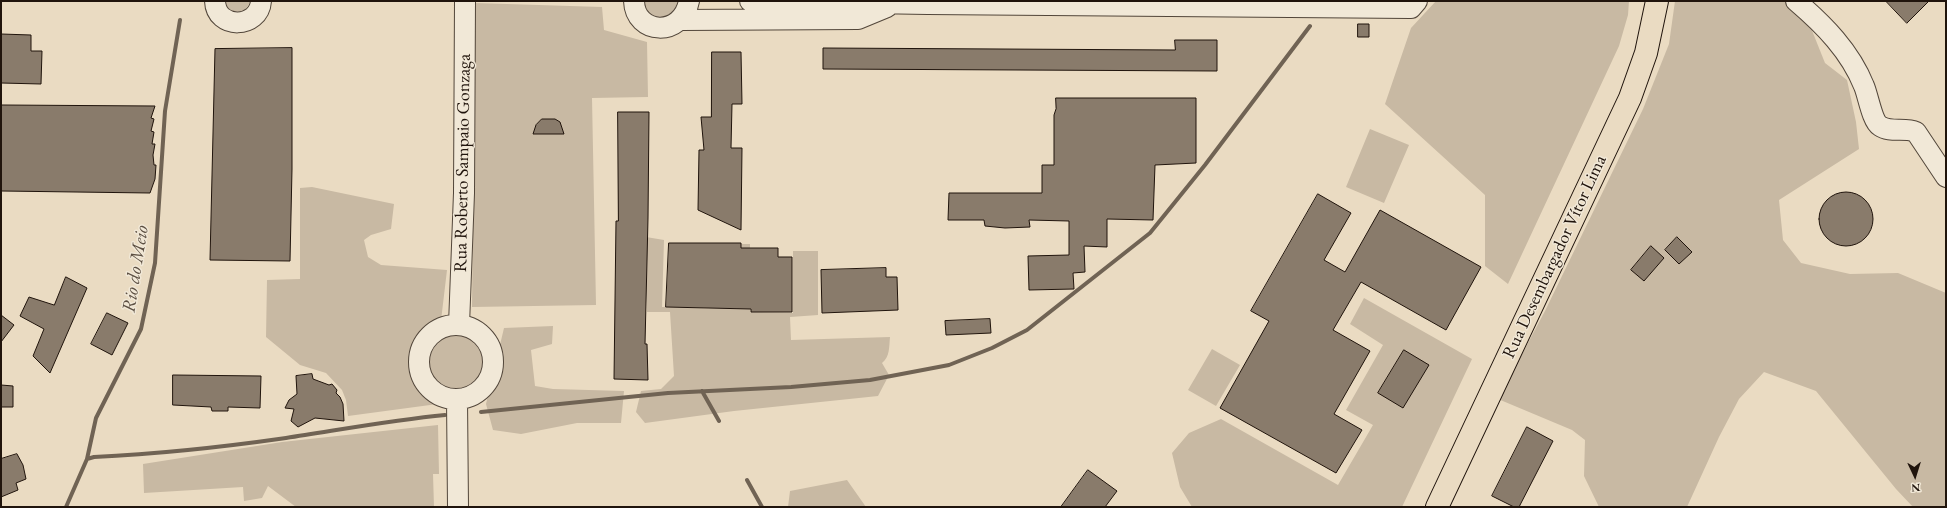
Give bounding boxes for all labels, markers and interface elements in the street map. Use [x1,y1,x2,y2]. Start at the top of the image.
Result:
street label: Rua Roberto Sampaio Gonzaga [450,54,476,272]
street label: Rua Desembargador Vítor Lima [1498,152,1612,362]
water label: Rio do Meio [118,224,154,314]
north arrow [1895,456,1935,496]
text: N [1911,481,1921,495]

